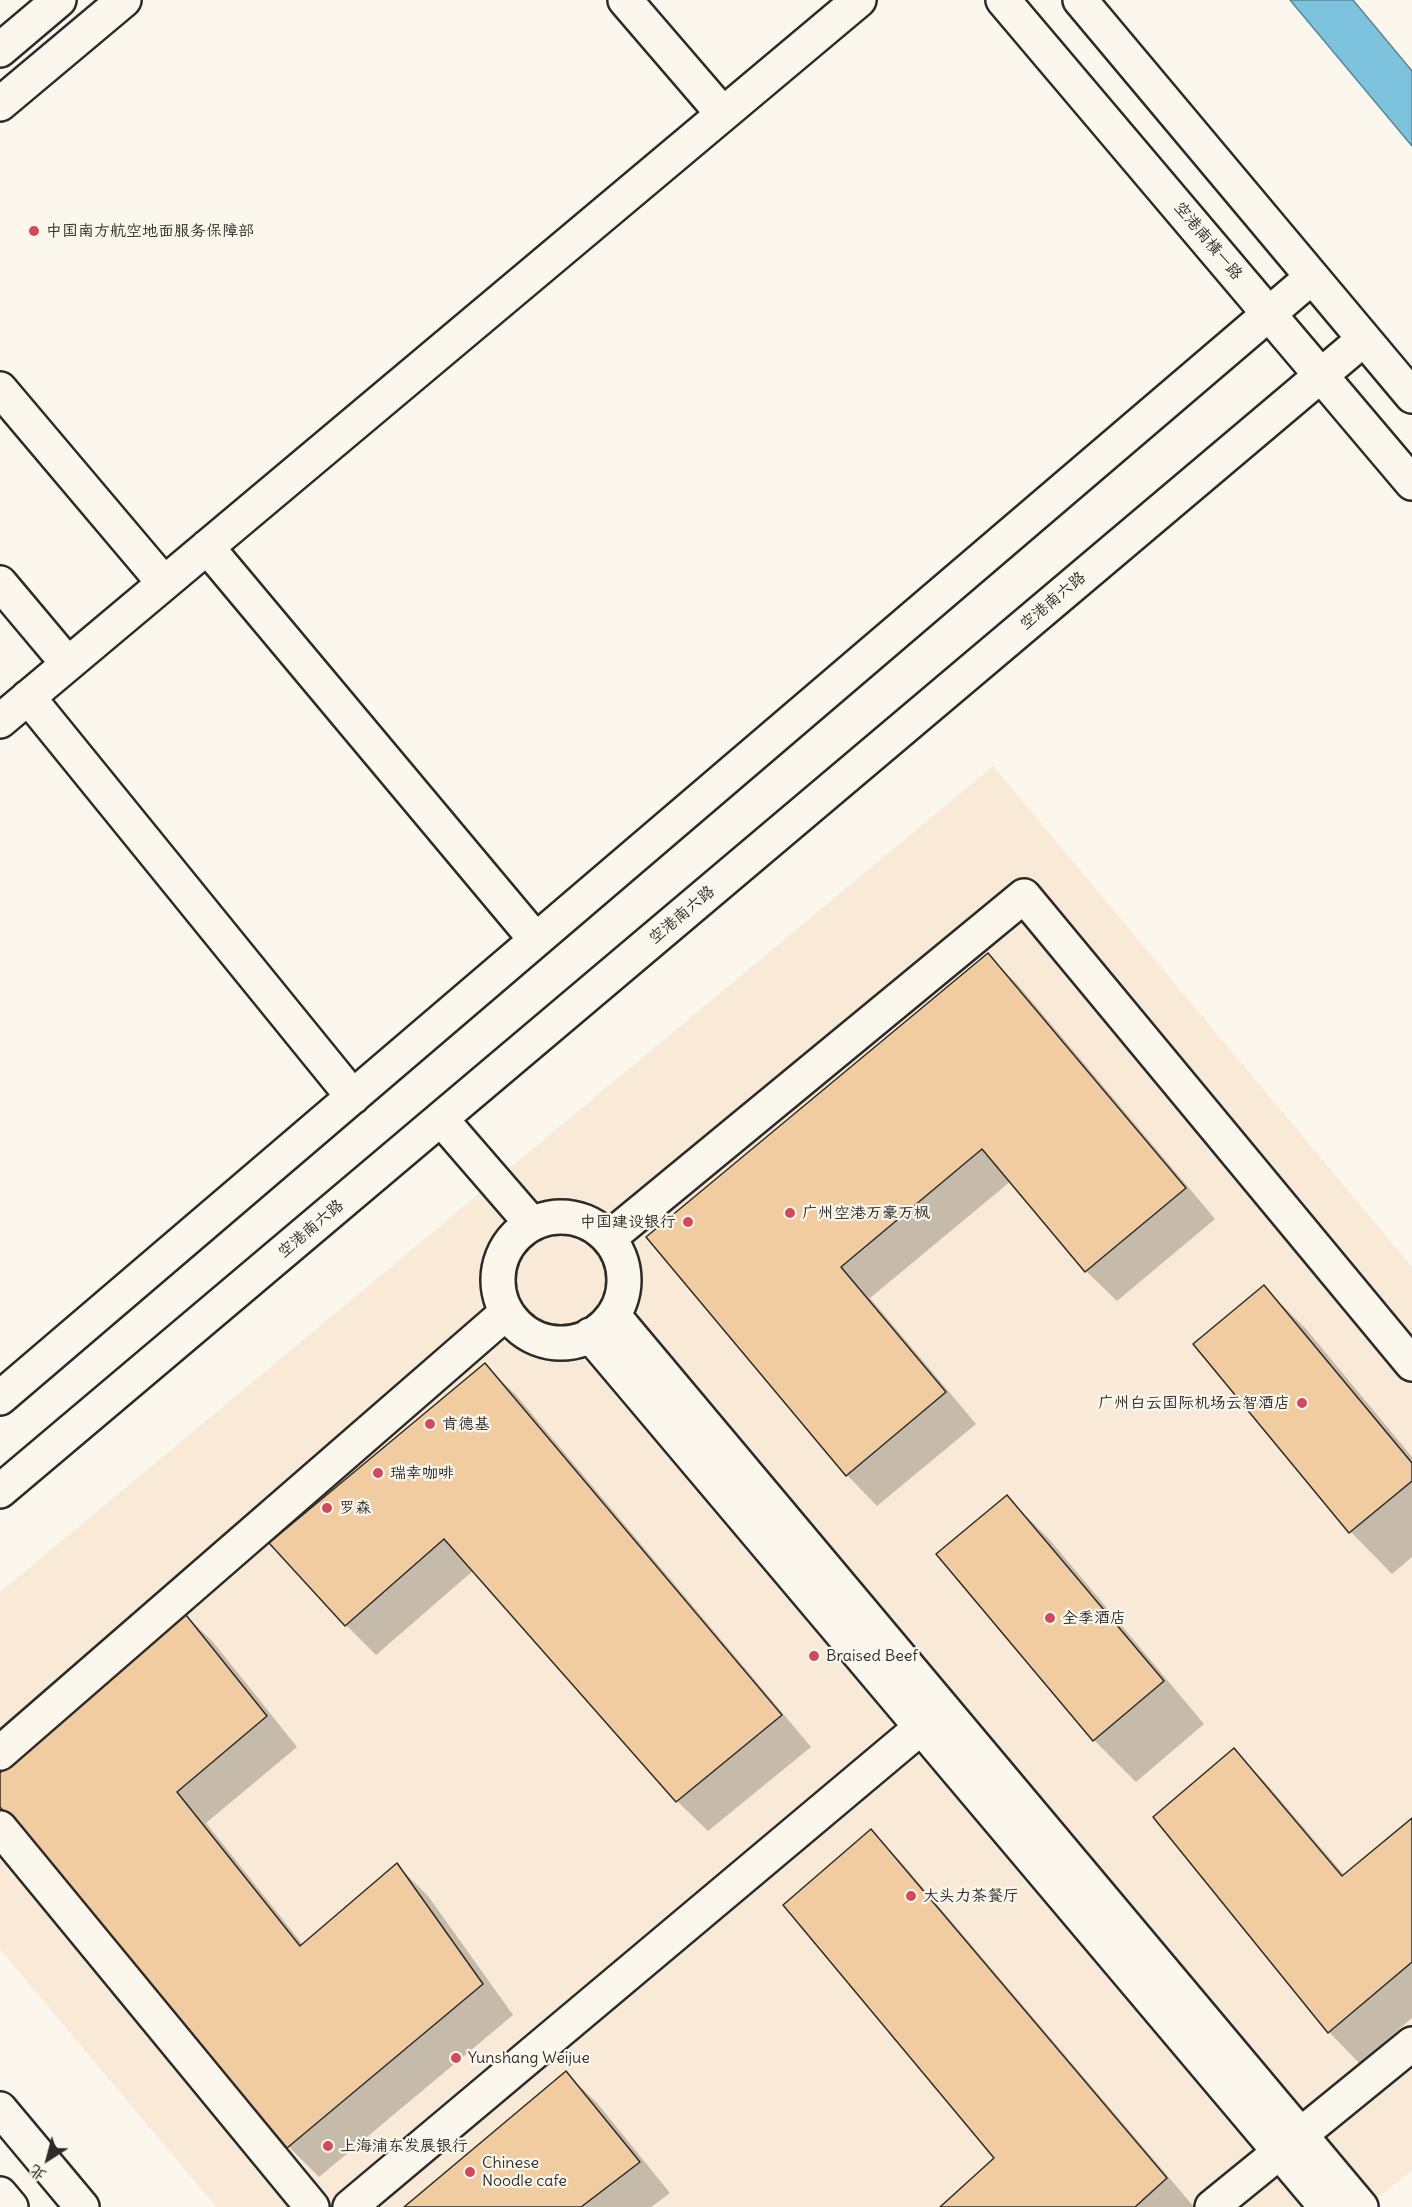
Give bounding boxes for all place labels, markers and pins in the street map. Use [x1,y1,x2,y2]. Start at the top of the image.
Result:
place label: 中国南方航空地面服务保障部 [46,221,254,241]
marker: 中国南方航空地面服务保障部 [27,224,41,238]
place label: 广州空港万豪万枫 [802,1203,930,1223]
marker: 广州空港万豪万枫 [783,1206,797,1220]
place label: 中国建设银行 [580,1212,676,1232]
marker: 中国建设银行 [681,1215,695,1229]
place label: 广州白云国际机场云智酒店 [1098,1393,1290,1413]
marker: 广州白云国际机场云智酒店 [1295,1396,1309,1410]
place label: 肯德基 [442,1414,490,1434]
marker: 肯德基 [423,1417,437,1431]
place label: 瑞幸咖啡 [390,1463,454,1483]
marker: 瑞幸咖啡 [371,1466,385,1480]
place label: 罗森 [339,1498,371,1518]
marker: 罗森 [320,1501,334,1515]
place label: 全季酒店 [1062,1608,1126,1628]
marker: 全季酒店 [1043,1611,1057,1625]
place label: Braised Beef [826,1646,918,1666]
marker: Braised Beef [807,1649,821,1663]
place label: 大头力茶餐厅 [923,1886,1019,1906]
marker: 大头力茶餐厅 [904,1889,918,1903]
place label: Yunshang Weijue [468,2048,590,2068]
marker: Yunshang Weijue [449,2051,463,2065]
place label: 上海浦东发展银行 [340,2136,468,2156]
marker: 上海浦东发展银行 [321,2139,335,2153]
place label: Chinese Noodle cafe [482,2153,567,2191]
marker: Chinese Noodle cafe [463,2165,477,2179]

